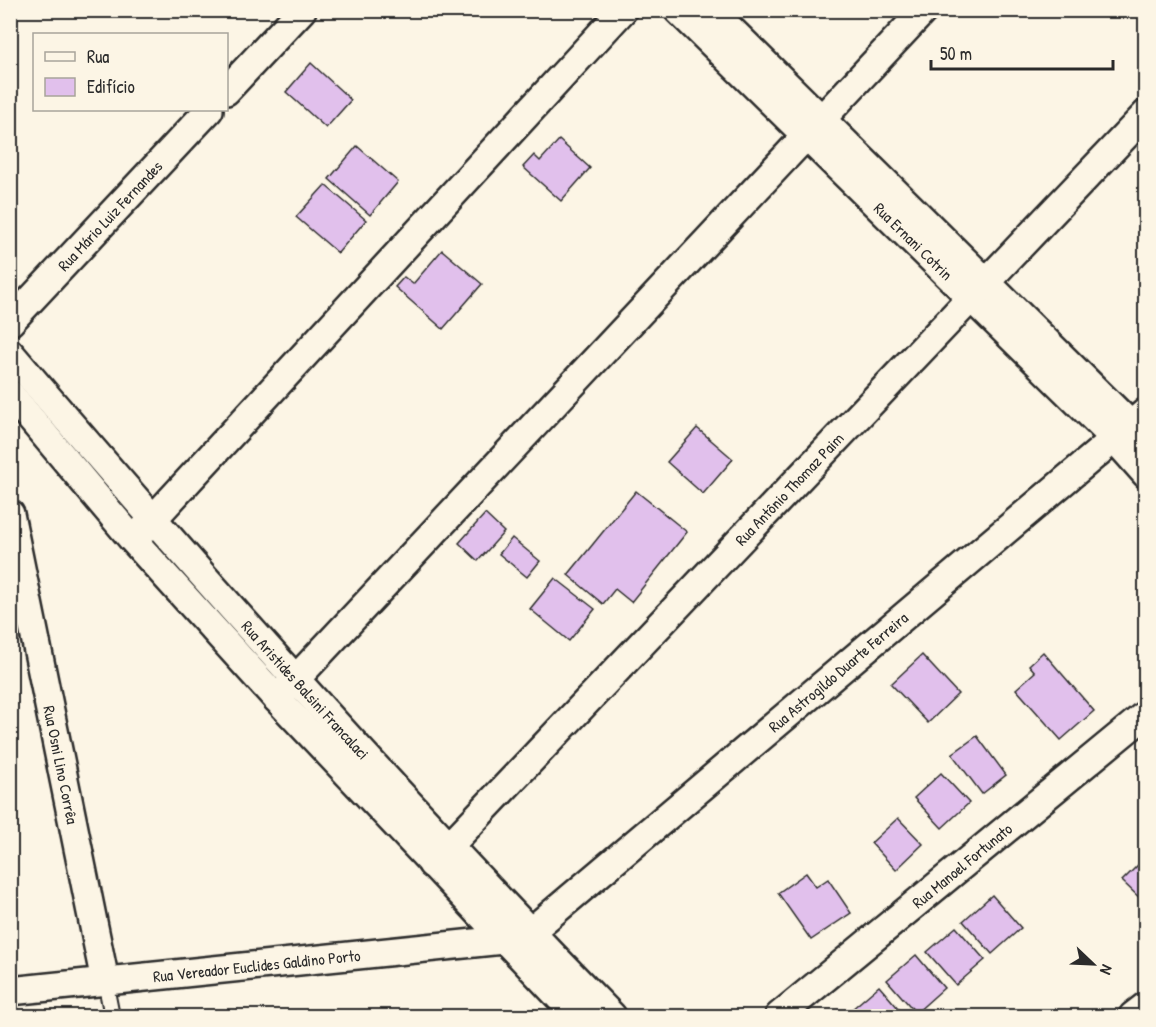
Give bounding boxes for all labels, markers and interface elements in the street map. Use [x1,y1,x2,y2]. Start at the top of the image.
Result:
legend [33,33,228,111]
scale bar [931,33,1112,71]
text: 50 m [940,41,972,66]
text: Rua [87,44,109,69]
text: Edifício [87,74,135,99]
street label: Rua Mário Luiz Fernandes [53,156,167,276]
street label: Rua Ernani Cotrin [869,197,958,285]
street label: Rua Antônio Thomaz Paim [730,427,848,550]
street label: Rua Astrogildo Duarte Ferreira [764,607,913,737]
street label: Rua Aristides Balsini Francalaci [237,616,374,764]
street label: Rua Osni Lino Corrêa [38,704,84,826]
street label: Rua Manoel Fortunato [907,817,1017,913]
north arrow [1063,934,1123,994]
street label: Rua Vereador Euclides Galdino Porto [152,944,362,987]
text: N [1095,962,1119,979]

